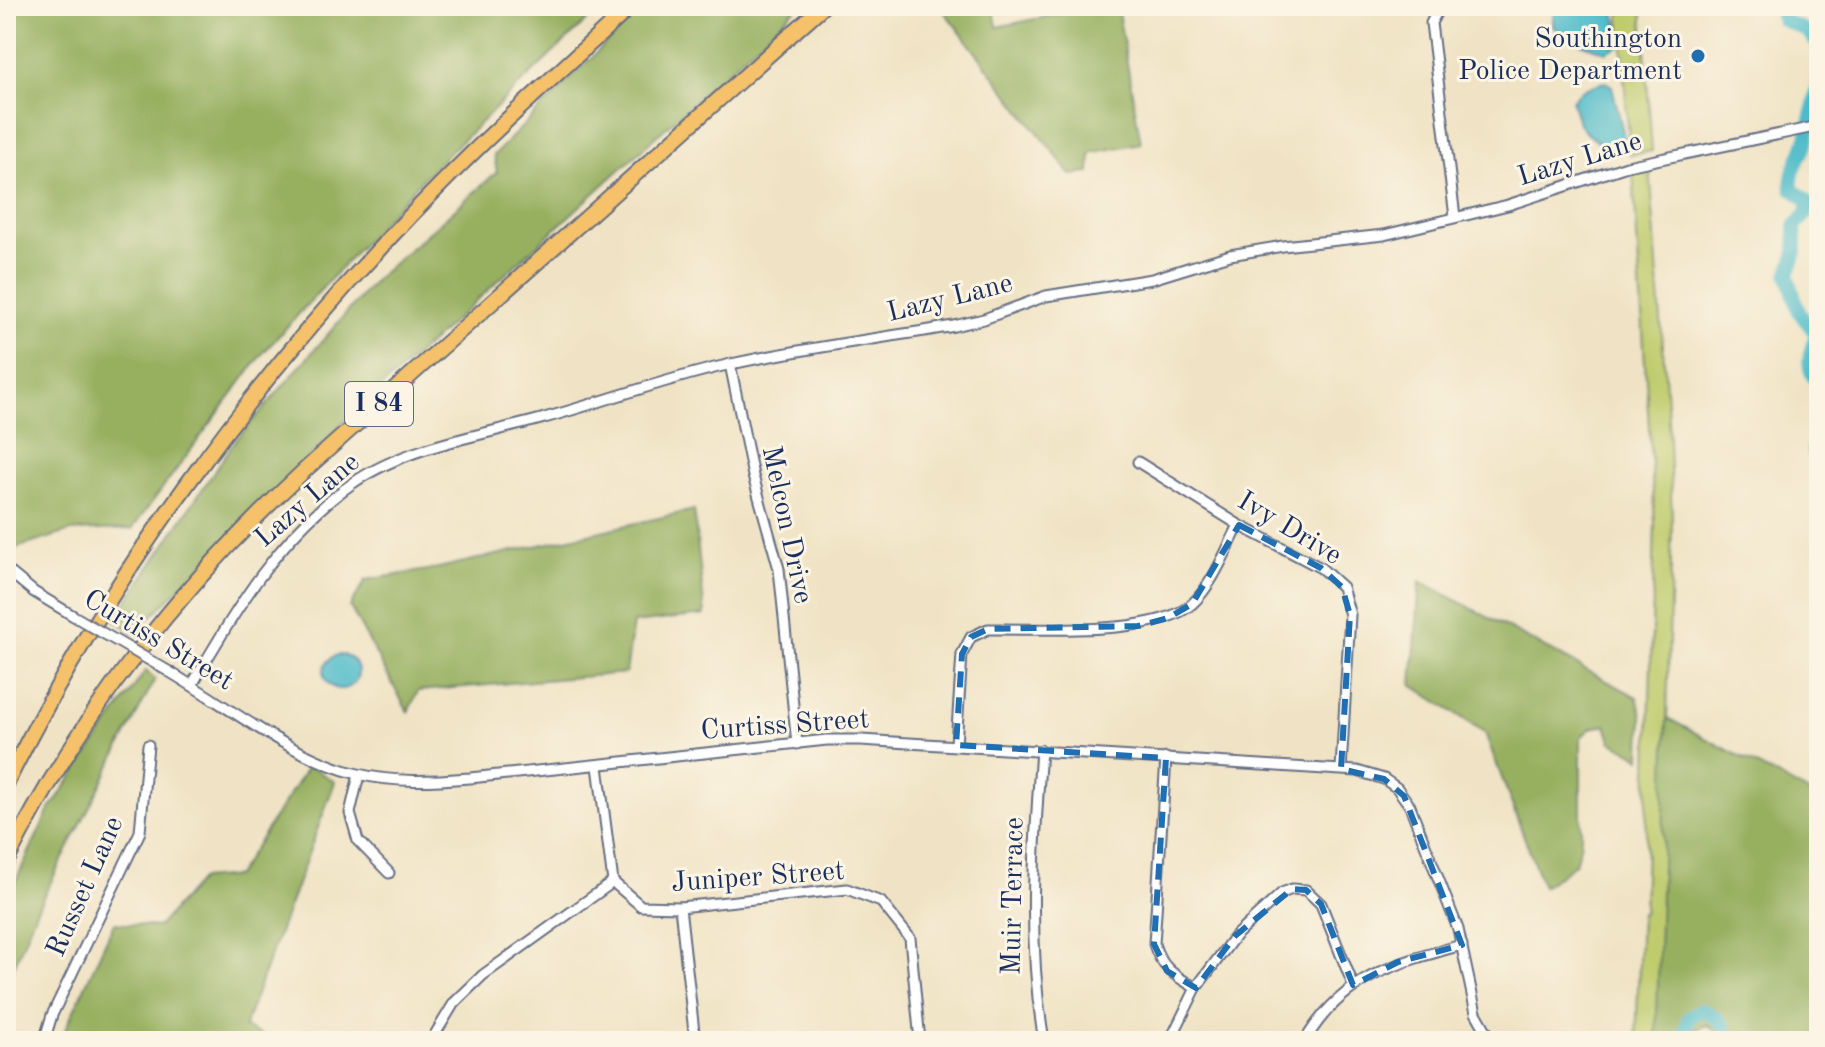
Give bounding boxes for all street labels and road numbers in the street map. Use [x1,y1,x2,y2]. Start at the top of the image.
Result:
street label: Lazy Lane [1515,128,1645,192]
street label: Lazy Lane [884,270,1016,328]
road number: I 84 [345,382,413,426]
street label: Melcon Drive [756,444,816,606]
street label: Lazy Lane [250,448,366,554]
street label: Ivy Drive [1232,487,1346,571]
street label: Curtiss Street [78,586,238,696]
street label: Curtiss Street [700,706,870,746]
street label: Russet Lane [43,813,129,961]
street label: Muir Terrace [999,817,1029,975]
street label: Juniper Street [670,858,846,898]

